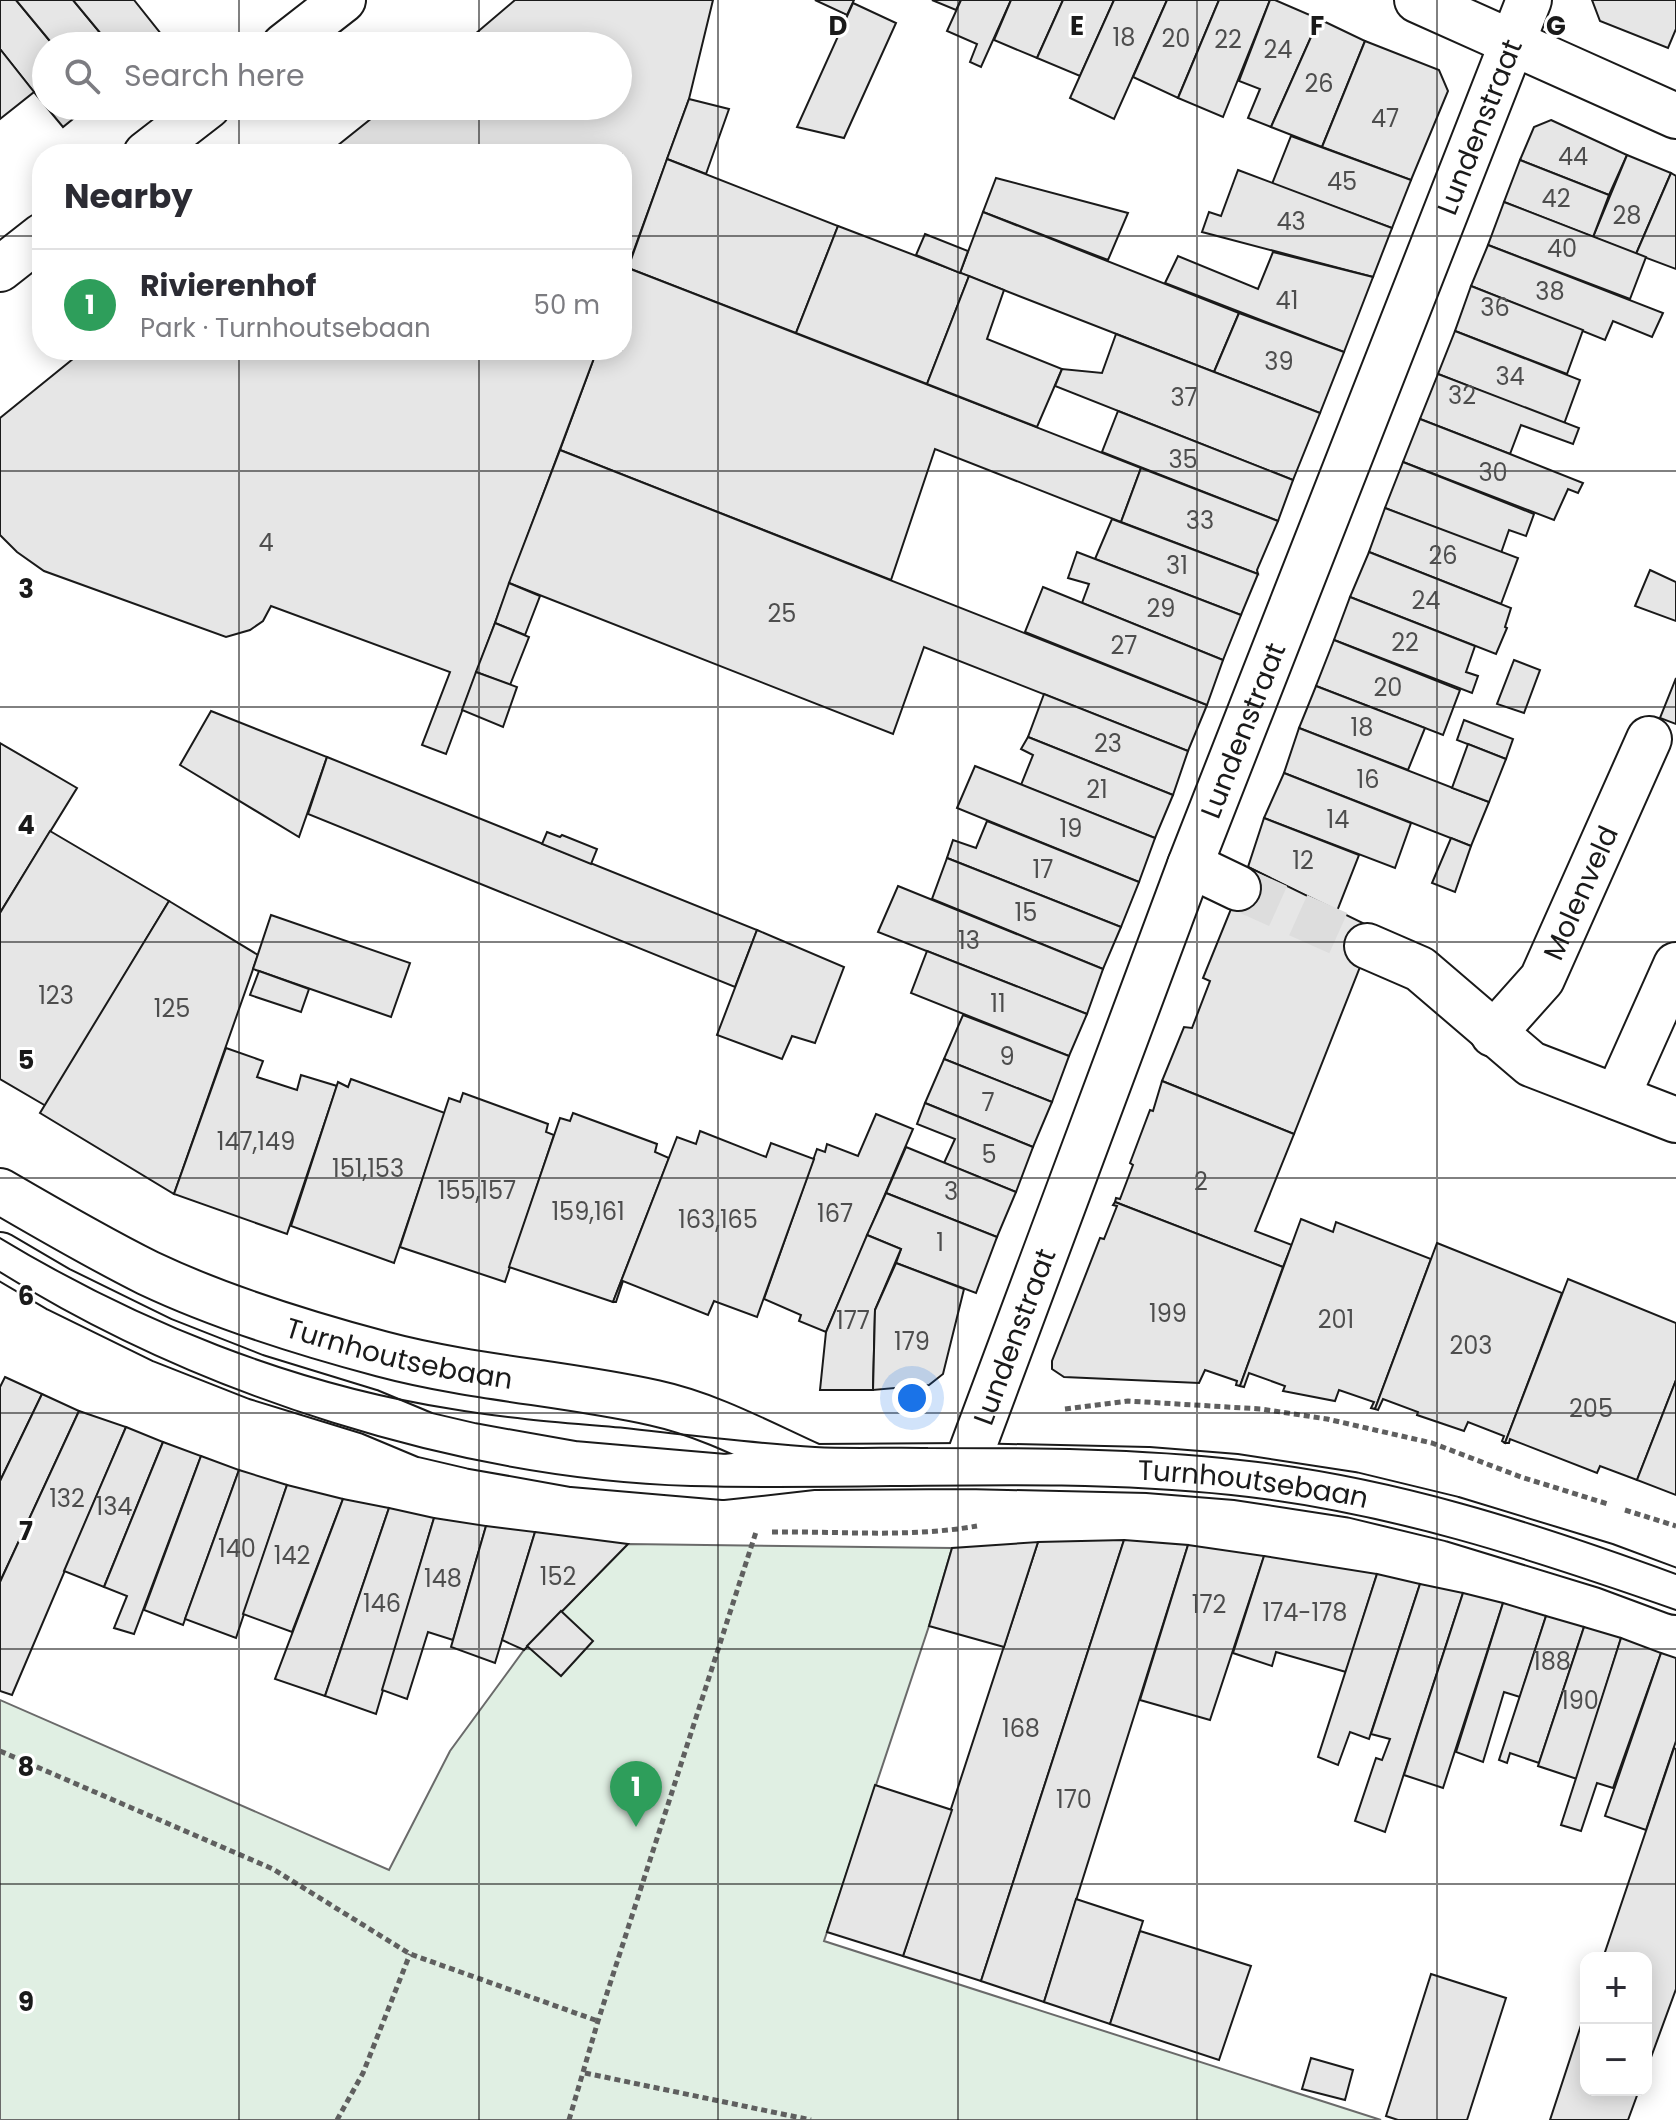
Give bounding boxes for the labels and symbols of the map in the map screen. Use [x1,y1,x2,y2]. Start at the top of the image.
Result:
text: D [829,8,848,44]
text: E [1070,8,1084,44]
text: F [1310,8,1324,44]
text: G [1546,8,1566,44]
house number: 18 [1113,21,1135,54]
house number: 20 [1162,22,1190,55]
house number: 22 [1214,23,1242,56]
house number: 24 [1264,33,1292,66]
street label: Lundenstraat [1428,34,1532,221]
house number: 26 [1304,67,1334,100]
house number: 47 [1371,102,1399,135]
house number: 44 [1558,140,1588,173]
house number: 45 [1327,165,1357,198]
house number: 42 [1542,182,1570,215]
house number: 28 [1613,199,1641,232]
house number: 43 [1276,205,1306,238]
house number: 40 [1547,232,1577,265]
house number: 38 [1535,275,1565,308]
house number: 41 [1276,284,1298,317]
house number: 36 [1480,291,1510,324]
house number: 39 [1264,345,1294,378]
house number: 34 [1495,360,1525,393]
house number: 32 [1448,379,1476,412]
house number: 37 [1170,381,1198,414]
house number: 35 [1168,443,1198,476]
house number: 30 [1478,456,1508,489]
house number: 33 [1186,504,1214,537]
house number: 4 [258,526,274,559]
house number: 26 [1428,539,1458,572]
house number: 31 [1166,549,1188,582]
text: 3 [18,571,34,607]
house number: 24 [1412,584,1440,617]
house number: 29 [1147,592,1175,625]
house number: 25 [768,597,796,630]
house number: 22 [1391,626,1419,659]
house number: 27 [1111,629,1137,662]
street label: Lundenstraat [1191,637,1295,824]
house number: 20 [1374,671,1402,704]
house number: 18 [1351,711,1373,744]
house number: 23 [1094,727,1122,760]
house number: 16 [1357,763,1379,796]
house number: 21 [1086,773,1108,806]
house number: 14 [1327,803,1349,836]
text: 4 [17,807,35,843]
house number: 19 [1060,812,1082,845]
street label: Molenveld [1534,820,1628,966]
house number: 12 [1292,844,1314,877]
house number: 17 [1033,853,1053,886]
house number: 15 [1015,896,1037,929]
house number: 13 [958,924,980,957]
house number: 123 [38,979,74,1012]
house number: 11 [990,987,1006,1020]
house number: 125 [154,992,190,1025]
house number: 9 [999,1040,1015,1073]
text: 5 [18,1042,34,1078]
house number: 7 [981,1086,995,1119]
house number: 147,149 [217,1125,295,1158]
house number: 5 [981,1138,997,1171]
house number: 151,153 [332,1152,404,1185]
house number: 2 [1194,1165,1208,1198]
house number: 155,157 [438,1174,516,1207]
house number: 3 [944,1175,958,1208]
house number: 159,161 [551,1195,625,1228]
house number: 167 [817,1197,853,1230]
house number: 163,165 [678,1203,758,1236]
house number: 1 [936,1226,944,1259]
street label: Lundenstraat [964,1243,1065,1431]
text: 6 [18,1278,34,1314]
house number: 199 [1149,1297,1187,1330]
house number: 201 [1318,1303,1354,1336]
house number: 177 [836,1304,870,1337]
street label: Turnhoutsebaan [281,1308,515,1399]
house number: 179 [894,1325,930,1358]
house number: 203 [1449,1329,1493,1362]
your location [892,1378,932,1418]
house number: 205 [1569,1392,1613,1425]
street label: Turnhoutsebaan [1138,1451,1372,1518]
house number: 132 [49,1482,85,1515]
house number: 134 [96,1490,132,1523]
text: 7 [19,1513,33,1549]
house number: 140 [218,1532,256,1565]
house number: 142 [274,1539,310,1572]
house number: 152 [540,1560,576,1593]
house number: 148 [424,1562,462,1595]
house number: 146 [363,1587,401,1620]
house number: 172 [1192,1588,1226,1621]
house number: 174-178 [1262,1596,1348,1629]
house number: 188 [1533,1645,1571,1678]
house number: 190 [1561,1684,1599,1717]
house number: 168 [1002,1712,1040,1745]
text: 8 [18,1749,34,1785]
pin: 1 [610,1761,662,1827]
house number: 170 [1056,1783,1092,1816]
text: 9 [18,1984,34,2020]

